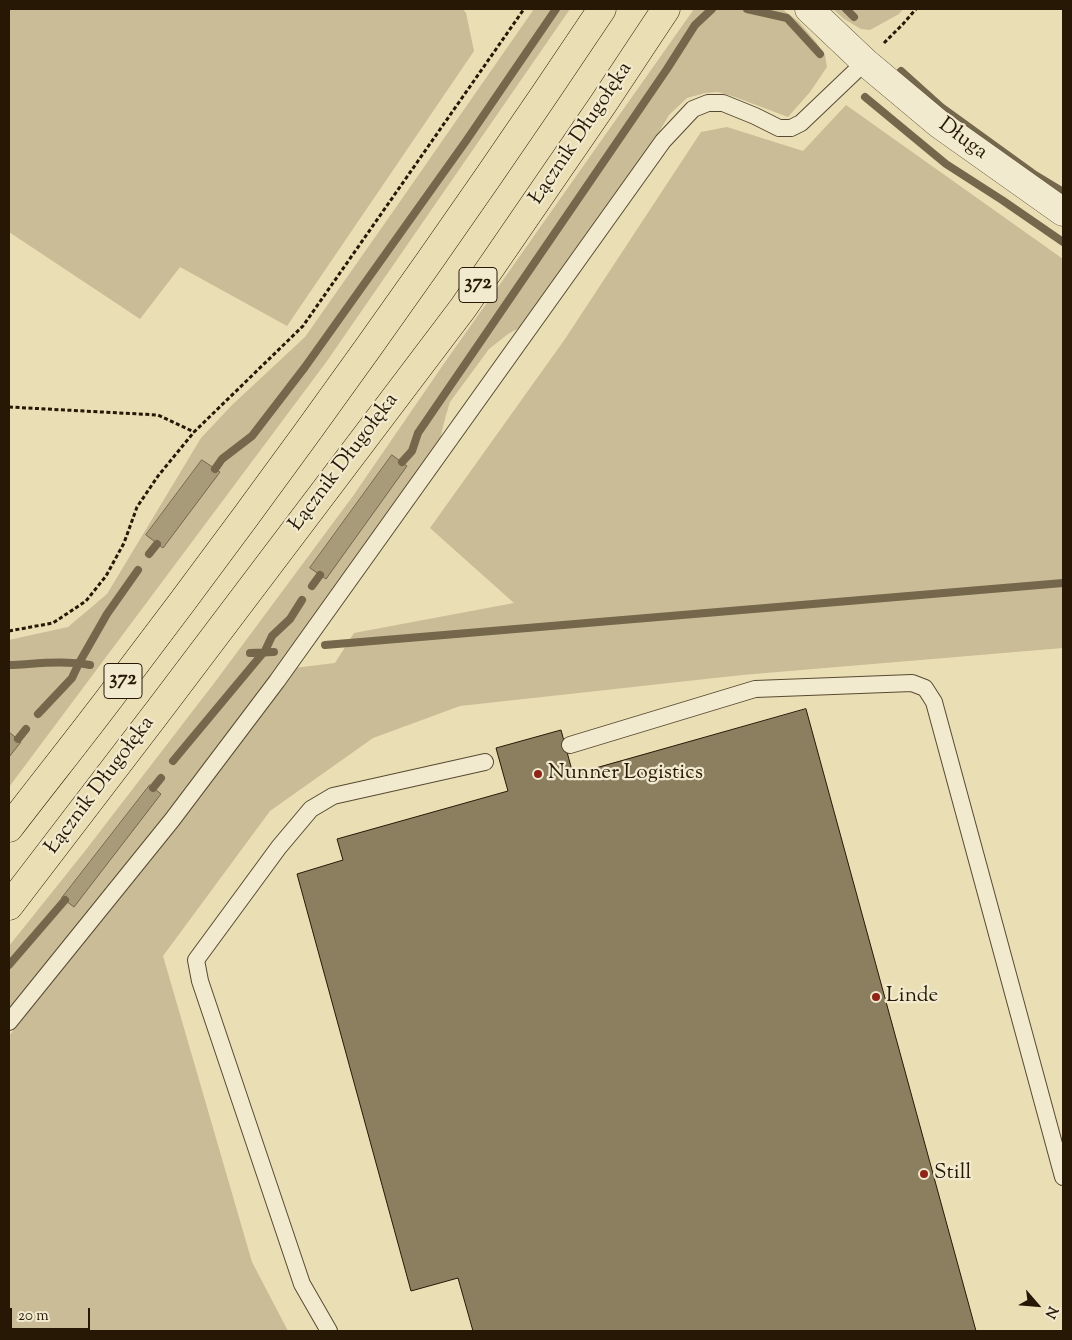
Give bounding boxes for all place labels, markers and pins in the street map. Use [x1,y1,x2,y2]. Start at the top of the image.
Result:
place label: Nunner Logistics [548,761,703,787]
marker: Nunner Logistics [532,768,544,780]
place label: Linde [886,984,938,1010]
marker: Linde [870,991,882,1003]
place label: Still [934,1161,971,1187]
marker: Still [918,1168,930,1180]

